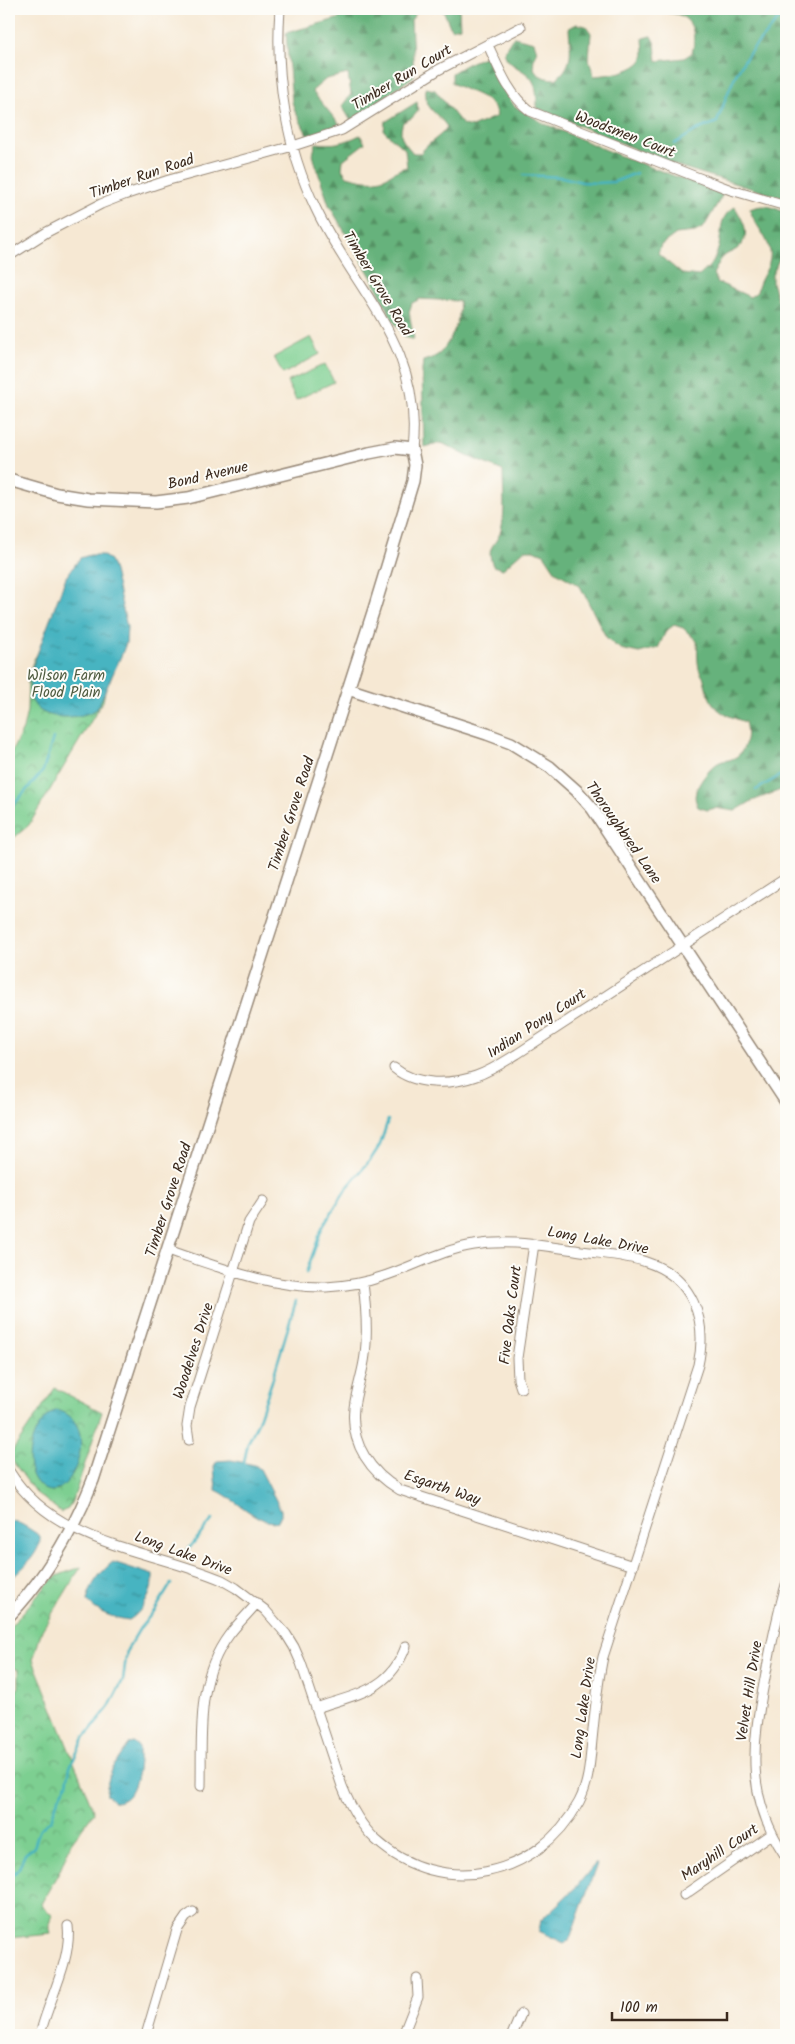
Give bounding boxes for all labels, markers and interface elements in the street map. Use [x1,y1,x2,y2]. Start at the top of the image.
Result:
street label: Timber Run Court [347,39,457,117]
street label: Woodsmen Court [571,105,679,165]
street label: Timber Run Road [86,148,198,206]
street label: Timber Grove Road [336,227,418,342]
street label: Bond Avenue [165,455,251,497]
park label: Wilson Farm Flood Plain [27,664,105,705]
street label: Timber Grove Road [262,753,322,874]
street label: Thoroughbred Lane [579,777,667,889]
street label: Indian Pony Court [482,983,592,1065]
street label: Timber Grove Road [139,1139,199,1260]
street label: Long Lake Drive [545,1220,651,1262]
street label: Five Oaks Court [493,1264,529,1366]
street label: Woodelves Drive [167,1300,221,1402]
street label: Esgarth Way [400,1464,485,1513]
street label: Long Lake Drive [131,1525,235,1583]
street label: Velvet Hill Drive [730,1639,770,1743]
street label: Long Lake Drive [565,1655,603,1760]
street label: Maryhill Court [676,1818,764,1888]
scale bar [612,1989,728,2021]
text: 100 m [620,1996,658,2020]

